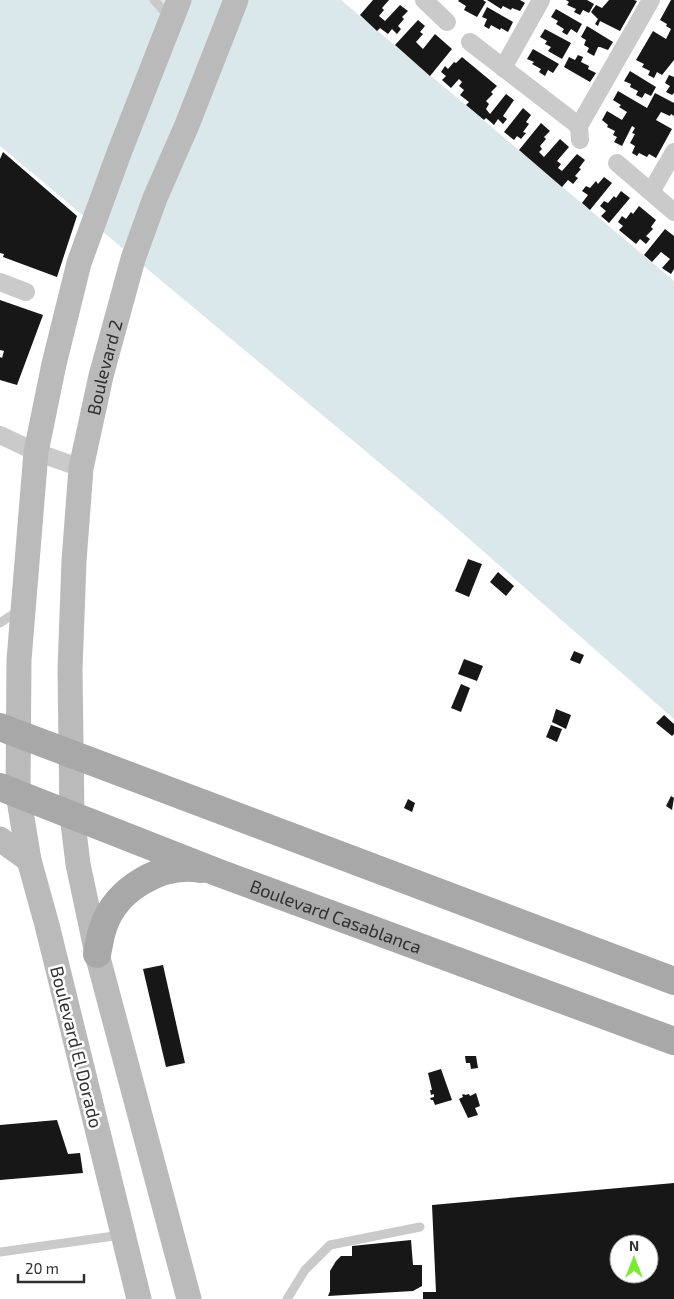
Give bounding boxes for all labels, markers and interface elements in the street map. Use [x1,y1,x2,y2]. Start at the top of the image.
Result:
street label: Boulevard 2 [82,317,127,417]
street label: Boulevard Casablanca [247,874,425,958]
street label: Boulevard El Dorado [46,964,108,1130]
north arrow [609,1234,659,1284]
text: N [629,1237,639,1254]
scale bar [18,1252,84,1284]
text: 20 m [25,1259,59,1277]

